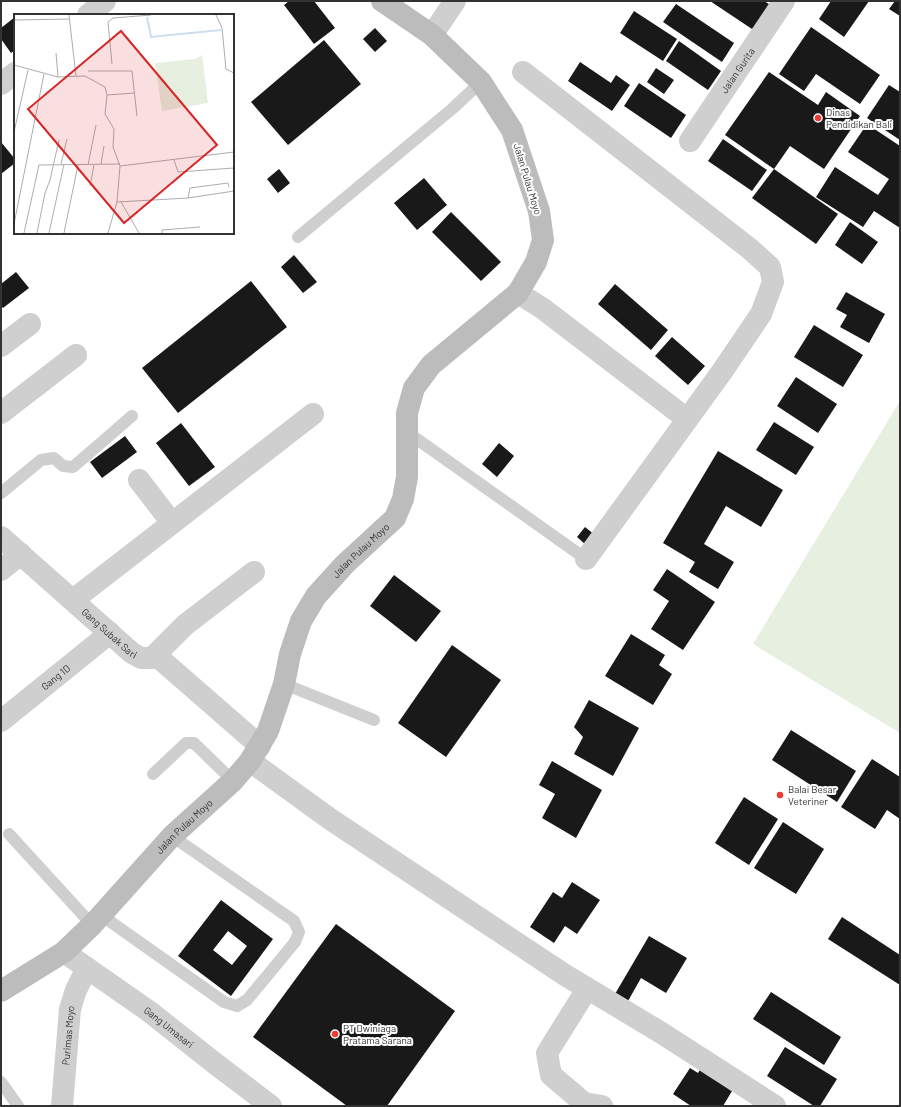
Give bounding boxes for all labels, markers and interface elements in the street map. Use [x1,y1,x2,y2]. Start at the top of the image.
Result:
inset map [14,14,234,234]
street label: Jalan Gurita [718,45,757,95]
place label: Dinas Pendidikan Bali [826,106,892,130]
marker: Dinas Pendidikan Bali [813,113,823,123]
street label: Jalan Pulau Moyo [511,142,545,216]
street label: Jalan Pulau Moyo [329,521,392,580]
street label: Gang Subak Sari [79,605,139,661]
street label: Gang 1D [39,662,72,692]
place label: Balai Besar Veteriner [788,783,837,807]
marker: Balai Besar Veteriner [775,790,785,800]
street label: Jalan Pulau Moyo [153,796,215,856]
street label: Purimas Moyo [59,1004,77,1066]
street label: Gang Umasari [142,1004,196,1050]
place label: PT Dwiniaga Pratama Sarana [343,1022,412,1046]
marker: PT Dwiniaga Pratama Sarana [330,1029,340,1039]

